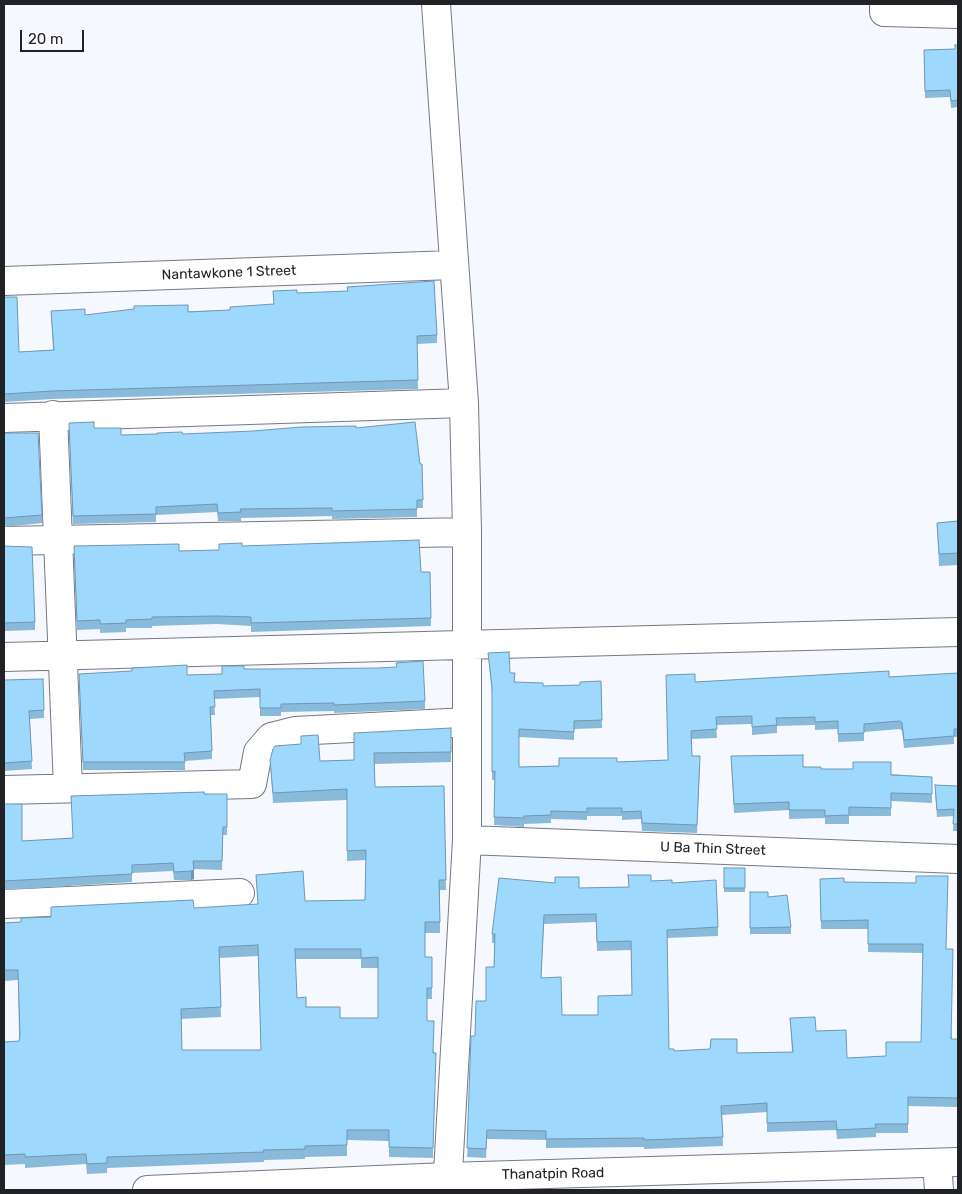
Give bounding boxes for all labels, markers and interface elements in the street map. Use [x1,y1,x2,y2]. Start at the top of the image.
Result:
scale bar [22,20,86,52]
text: 20 m [28,30,63,48]
street label: Nantawkone 1 Street [161,262,297,284]
street label: U Ba Thin Street [660,839,766,859]
street label: Thanatpin Road [502,1165,604,1183]

